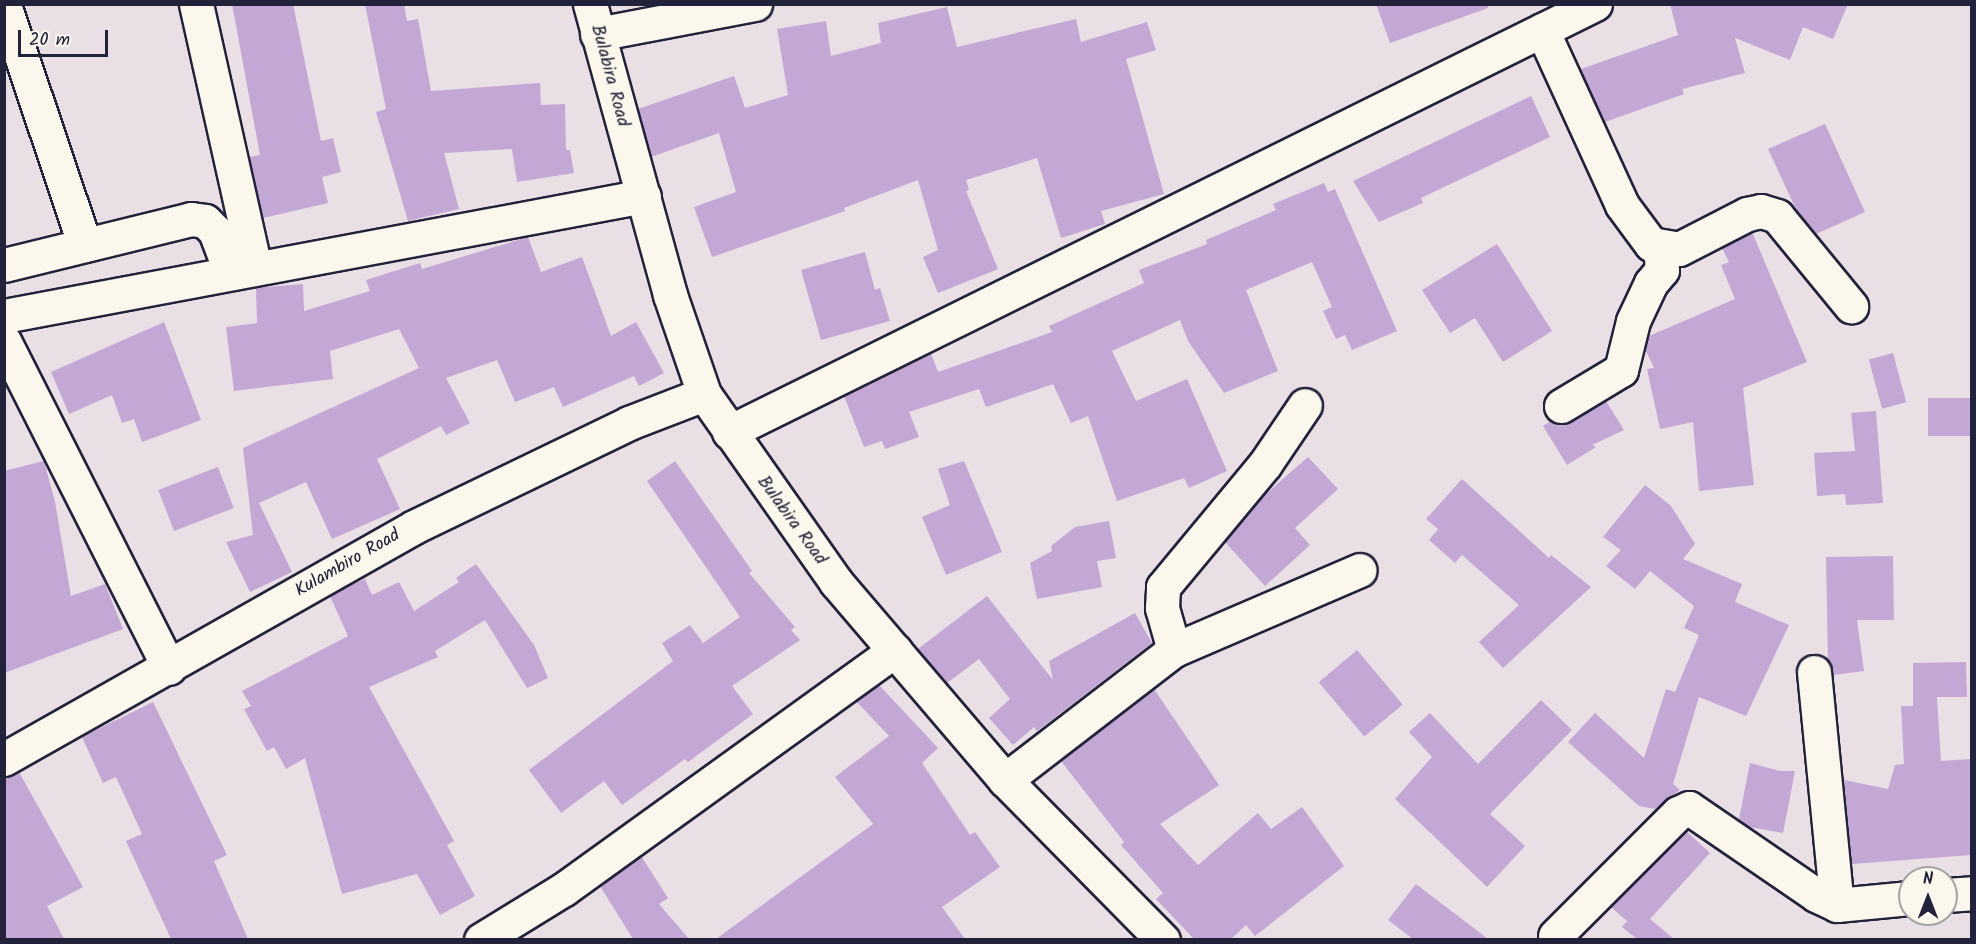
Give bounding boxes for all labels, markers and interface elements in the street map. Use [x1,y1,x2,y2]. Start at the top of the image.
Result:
scale bar [21,18,111,56]
street label: Bulabira Road [585,23,633,129]
text: 20 m [29,26,70,55]
street label: Bulabira Road [752,472,830,570]
street label: Kulambiro Road [292,525,404,603]
north arrow [1898,866,1958,926]
text: N [1923,867,1933,892]

